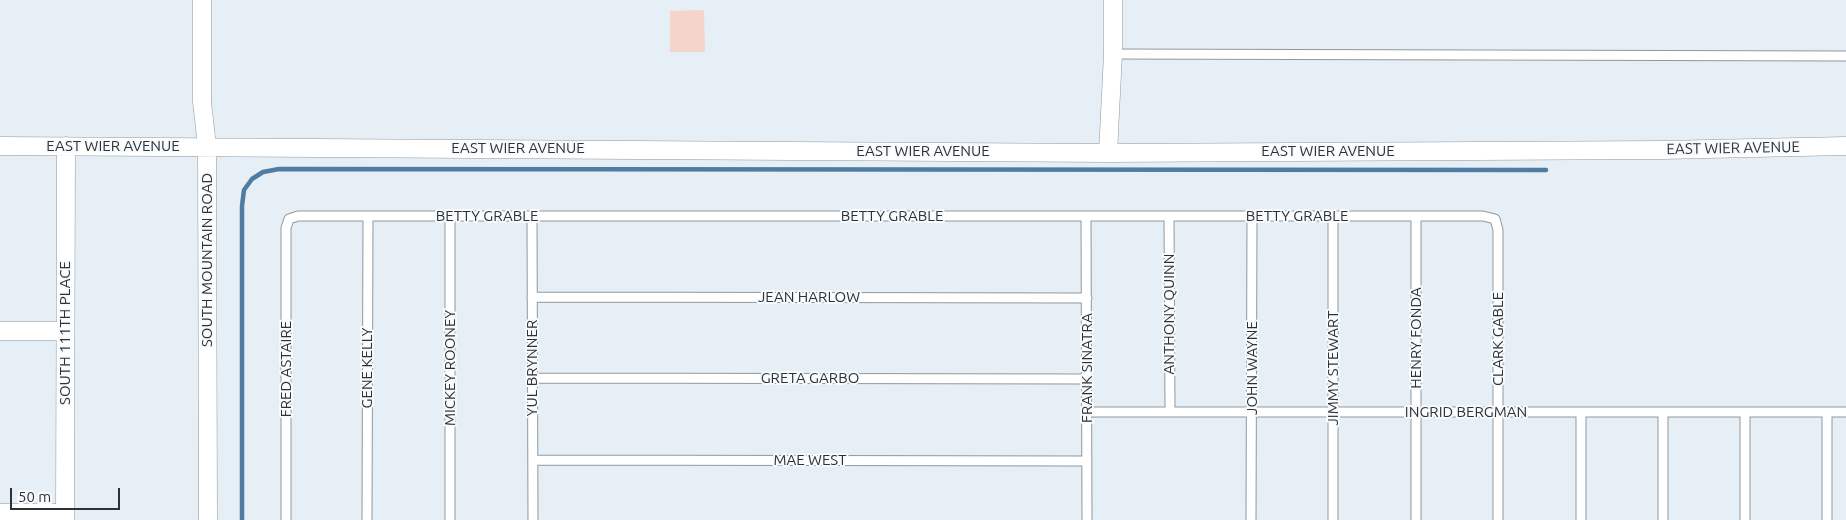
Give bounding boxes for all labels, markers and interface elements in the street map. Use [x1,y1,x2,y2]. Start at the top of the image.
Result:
street label: EAST WIER AVENUE [46,137,180,155]
street label: EAST WIER AVENUE [1666,138,1800,158]
street label: EAST WIER AVENUE [451,139,585,157]
street label: EAST WIER AVENUE [856,142,990,160]
street label: EAST WIER AVENUE [1261,142,1395,160]
street label: SOUTH MOUNTAIN ROAD [198,173,216,347]
street label: BETTY GRABLE [436,207,538,225]
street label: BETTY GRABLE [841,207,943,225]
street label: BETTY GRABLE [1246,207,1348,225]
street label: ANTHONY QUINN [1160,254,1178,374]
street label: SOUTH 111TH PLACE [56,261,74,405]
street label: HENRY FONDA [1407,287,1425,389]
street label: JEAN HARLOW [758,288,860,306]
street label: CLARK GABLE [1489,292,1507,386]
street label: MICKEY ROONEY [441,310,459,426]
street label: JIMMY STEWART [1324,310,1342,426]
street label: FRANK SINATRA [1078,313,1096,423]
street label: YUL BRYNNER [523,320,541,416]
street label: FRED ASTAIRE [277,321,295,417]
street label: JOHN WAYNE [1243,321,1261,415]
street label: GENE KELLY [358,328,376,408]
street label: GRETA GARBO [761,369,859,387]
street label: INGRID BERGMAN [1405,403,1527,421]
street label: MAE WEST [773,451,847,469]
scale bar [12,478,122,510]
text: 50 m [18,488,51,505]

